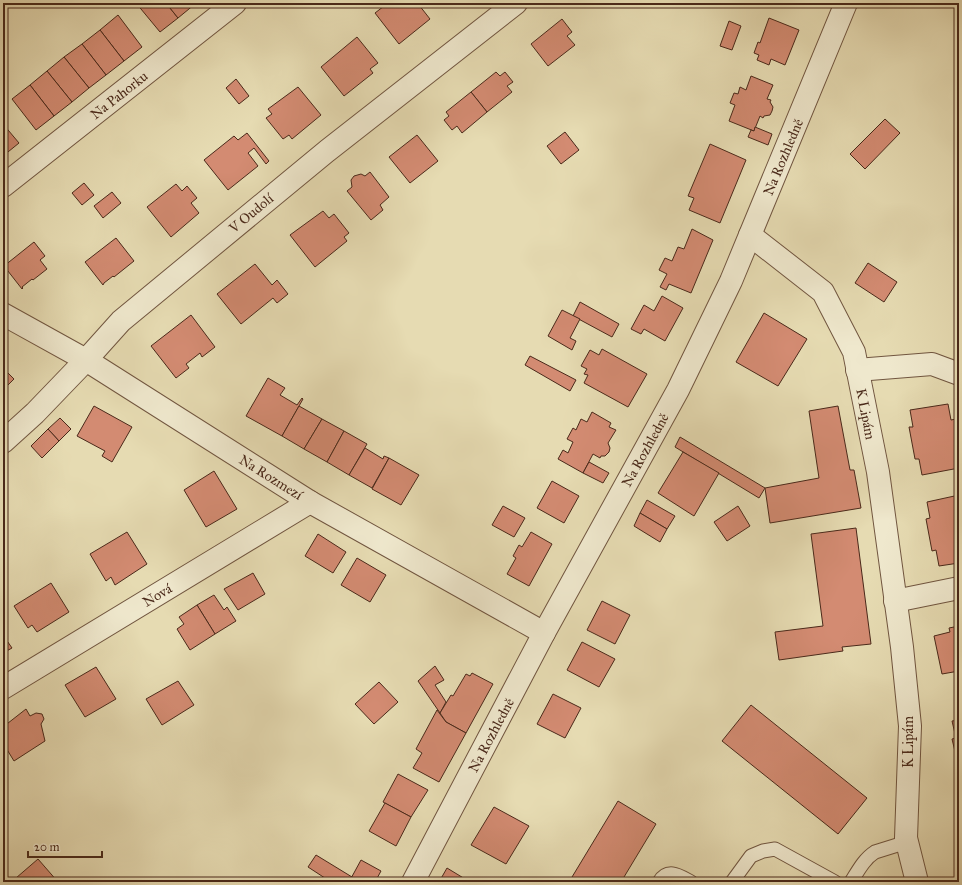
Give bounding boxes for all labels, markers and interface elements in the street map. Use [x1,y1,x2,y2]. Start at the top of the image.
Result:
street label: Na Pahorku [87,67,152,123]
street label: Na Rozhledně [760,116,807,198]
street label: V Oudolí [225,189,278,237]
street label: K Lipám [852,387,879,441]
street label: Na Rozhledně [618,410,673,490]
street label: Na Rozmezí [236,451,307,504]
street label: Nová [139,580,175,611]
street label: Na Rozhledně [465,695,518,775]
street label: K Lipám [900,716,917,768]
scale bar [28,833,102,859]
text: 20 m [34,840,60,854]

